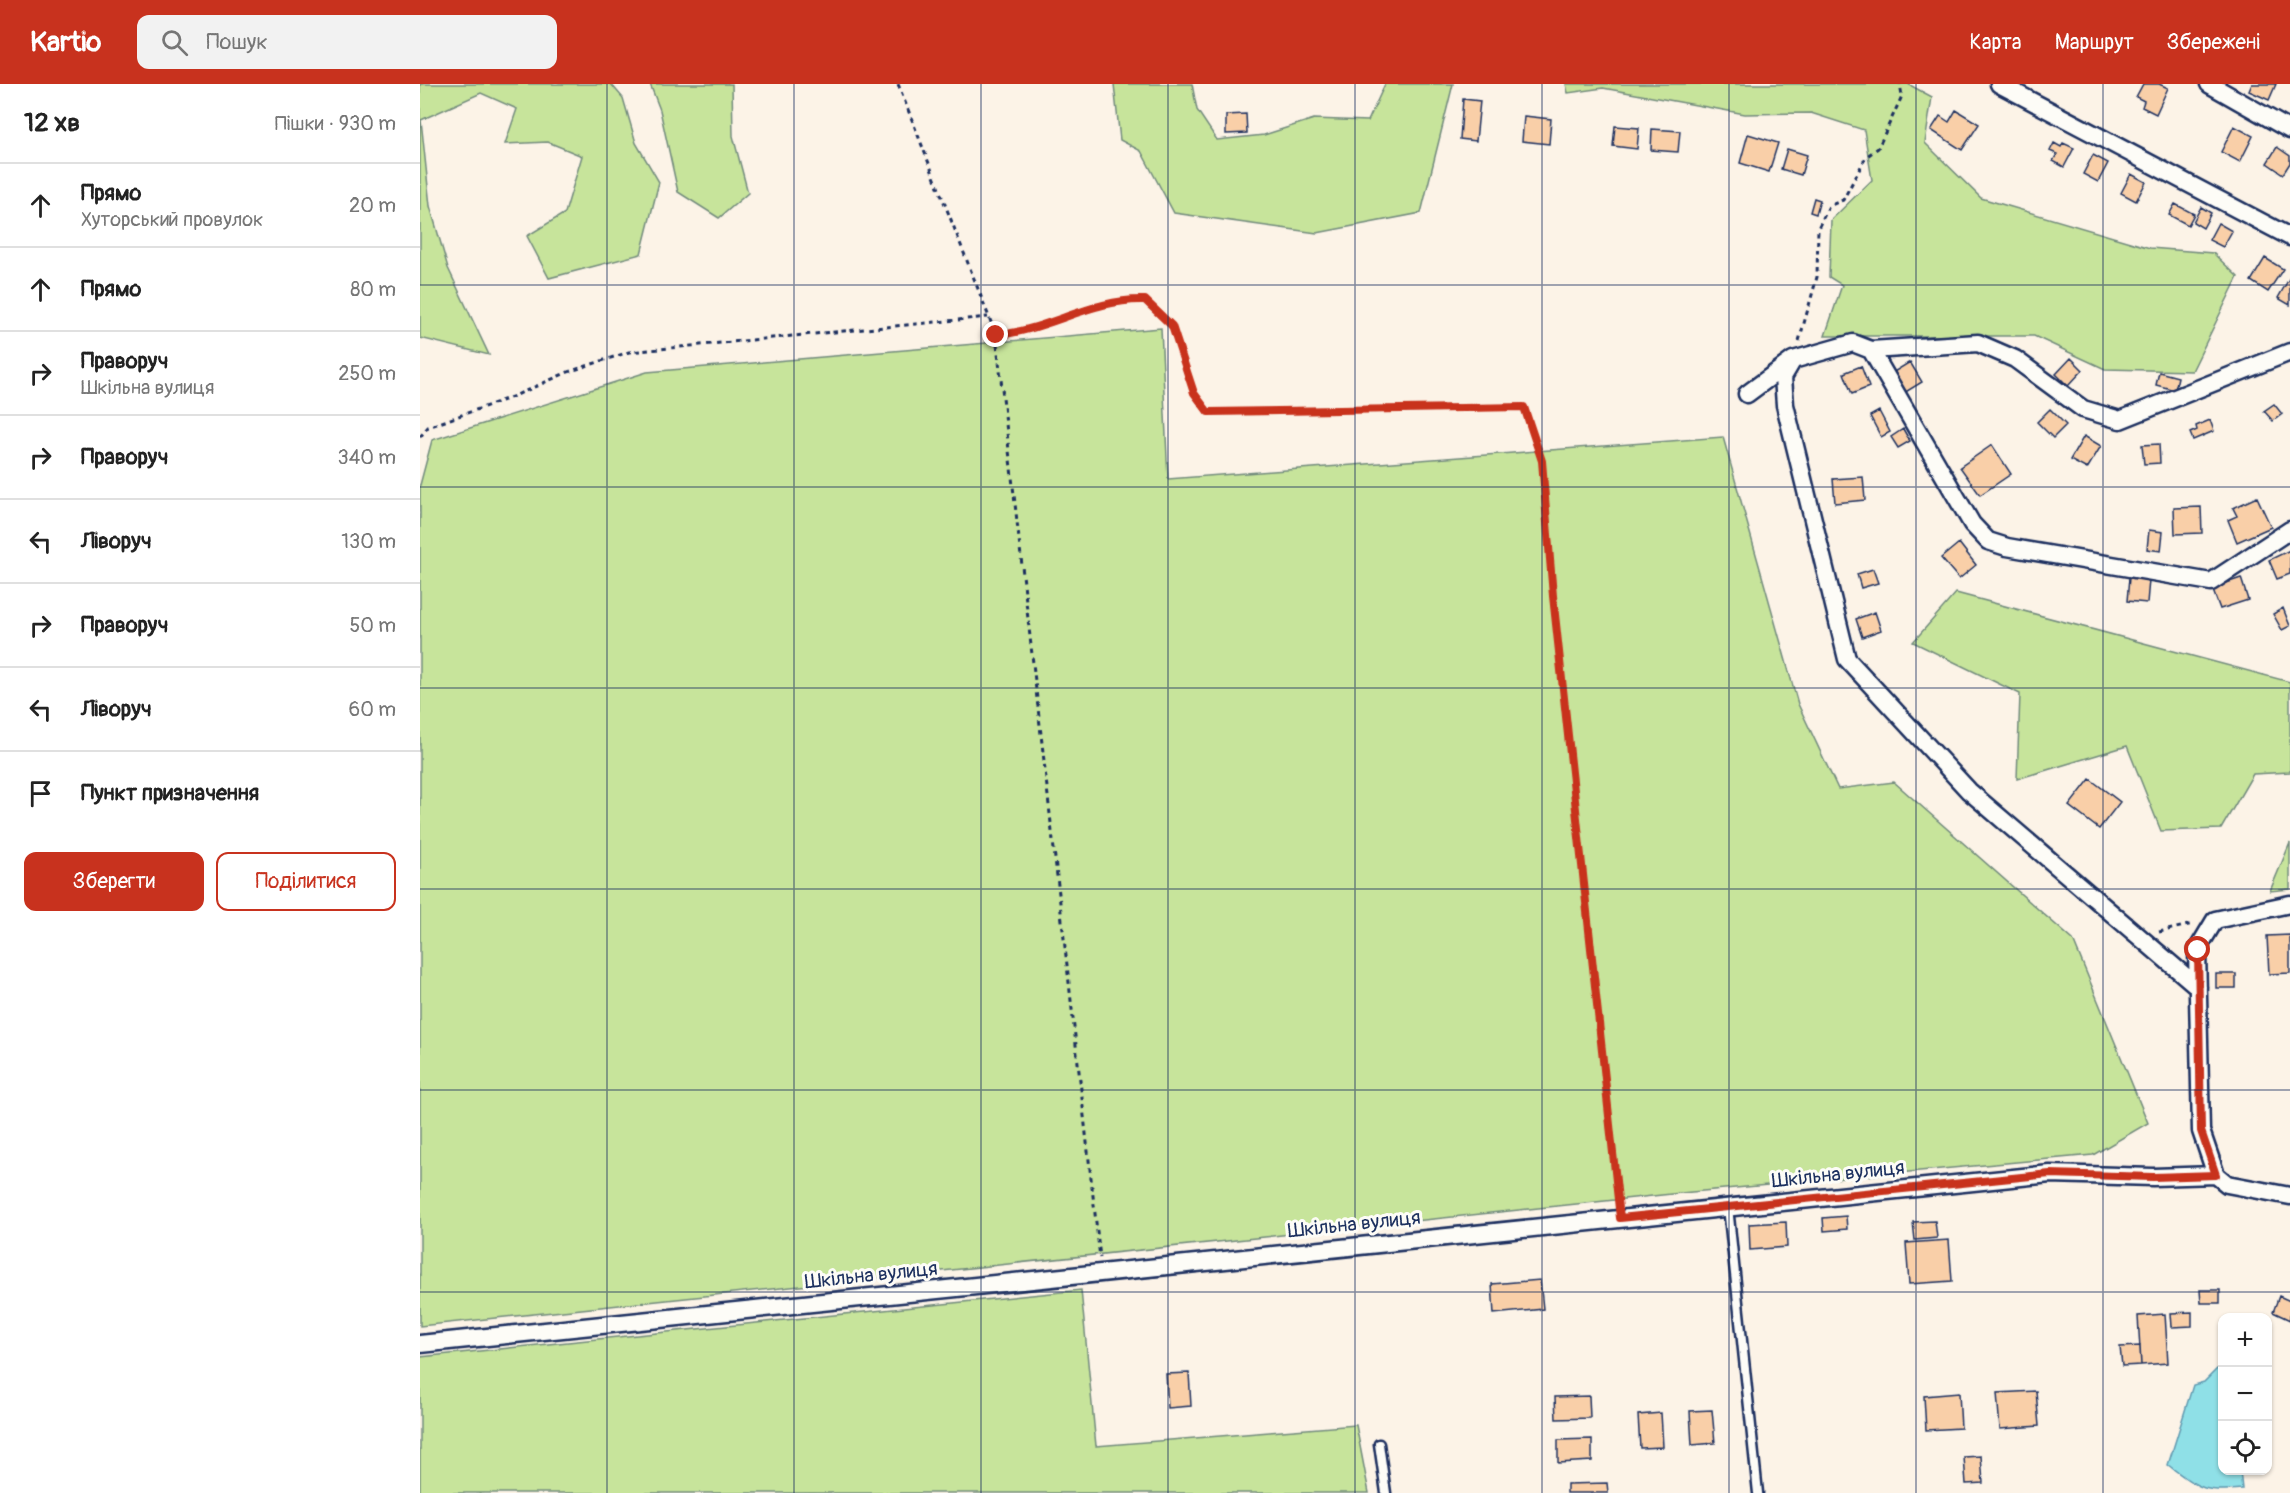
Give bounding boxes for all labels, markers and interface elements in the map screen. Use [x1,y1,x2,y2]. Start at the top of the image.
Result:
search box [137,15,557,69]
text: Kartio [30,25,101,60]
icon: search [158,26,191,59]
text: Пошук [206,28,268,56]
text: Карта [1970,29,2022,56]
text: Маршрут [2055,29,2134,56]
text: Збережені [2167,29,2260,56]
text: 12 хв [24,107,80,139]
text: Пішки · 930 m [275,111,396,136]
text: Прямо [81,179,141,207]
icon: ahead [24,189,57,222]
text: 20 m [349,193,396,218]
text: Хуторський провулок [81,207,263,232]
icon: ahead [24,273,57,306]
text: Прямо [81,275,141,303]
text: 80 m [350,277,396,302]
route end [982,321,1008,347]
text: Праворуч [81,347,168,375]
icon: right [24,357,57,390]
text: 250 m [338,361,396,386]
text: Шкільна вулиця [81,375,214,400]
icon: right [24,441,57,474]
text: Праворуч [81,443,168,471]
text: 340 m [337,445,396,470]
icon: left [24,525,57,558]
text: Ліворуч [81,527,152,555]
text: 130 m [341,529,396,554]
icon: right [24,609,57,642]
text: Праворуч [81,611,168,639]
text: 50 m [349,613,396,638]
icon: left [24,693,57,726]
text: Ліворуч [81,695,152,723]
text: 60 m [349,697,396,722]
icon: arrive [24,777,57,810]
text: Пункт призначення [81,779,259,807]
button: Зберегти [24,852,204,911]
button: Поділитися [216,852,396,911]
route start [2184,936,2210,962]
street label: Шкільна вулиця [1770,1155,1906,1193]
street label: Шкільна вулиця [1286,1205,1422,1243]
street label: Шкільна вулиця [803,1256,939,1294]
map controls [2218,1313,2272,1475]
button: + [2218,1313,2272,1367]
button: − [2218,1367,2272,1421]
button: locate [2218,1421,2272,1475]

